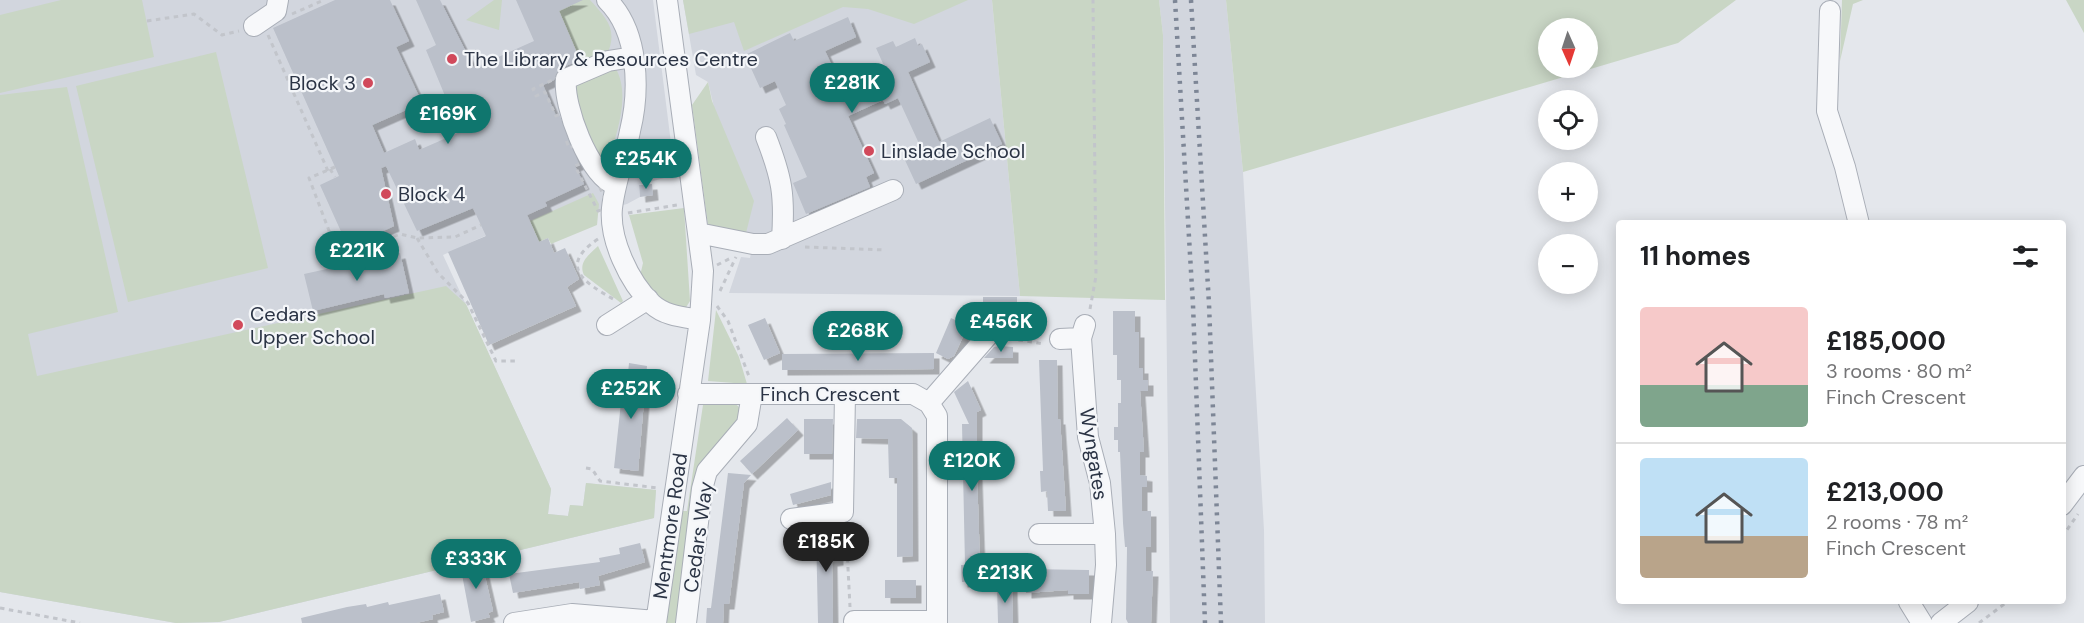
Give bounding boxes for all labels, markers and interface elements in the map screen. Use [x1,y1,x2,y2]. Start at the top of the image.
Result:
north arrow [1538,18,1598,78]
map controls [1538,18,1598,294]
place label: The Library & Resources Centre [464,46,758,72]
marker: The Library & Resources Centre [445,52,459,66]
pin: £281K [810,63,894,114]
text: £281K [824,69,880,95]
place label: Block 3 [289,70,356,96]
marker: Block 3 [361,76,375,90]
button: locate [1538,90,1598,150]
pin: £169K [406,94,490,145]
text: £169K [419,100,477,126]
place label: Linslade School [881,138,1025,164]
pin: £254K [604,139,688,190]
marker: Linslade School [862,144,876,158]
text: £254K [615,145,677,171]
button: + [1538,162,1598,222]
place label: Block 4 [398,181,465,207]
marker: Block 4 [379,187,393,201]
pin: £221K [315,231,399,282]
button: − [1538,234,1598,294]
text: £221K [329,237,385,263]
text: 11 homes [1640,239,1751,273]
icon: filters [2009,240,2042,273]
place label: Cedars Upper School [250,301,375,350]
pin: £456K [959,302,1043,353]
text: £456K [969,308,1033,334]
pin: £268K [816,311,900,362]
text: £268K [827,317,889,343]
marker: Cedars Upper School [231,318,245,332]
text: £185,000 [1826,324,1946,358]
icon: home [1688,331,1760,403]
text: 3 rooms · 80 m² [1826,358,1972,384]
pin: £252K [589,369,673,420]
text: £252K [601,375,661,401]
street label: Finch Crescent [760,381,900,407]
text: Finch Crescent [1826,384,1966,410]
street label: Wyngates [1074,406,1114,502]
pin: £120K [930,441,1014,492]
text: £120K [943,447,1001,473]
street label: Mentmore Road [647,451,693,601]
text: £213,000 [1826,475,1944,509]
street label: Cedars Way [677,480,719,594]
icon: home [1688,482,1760,554]
text: 2 rooms · 78 m² [1826,509,1968,535]
pin: £185K [784,522,868,573]
text: £185K [797,528,855,554]
text: Finch Crescent [1826,535,1966,561]
pin: £333K [434,539,518,590]
text: £333K [445,545,507,571]
pin: £213K [963,553,1047,604]
text: £213K [977,559,1033,585]

